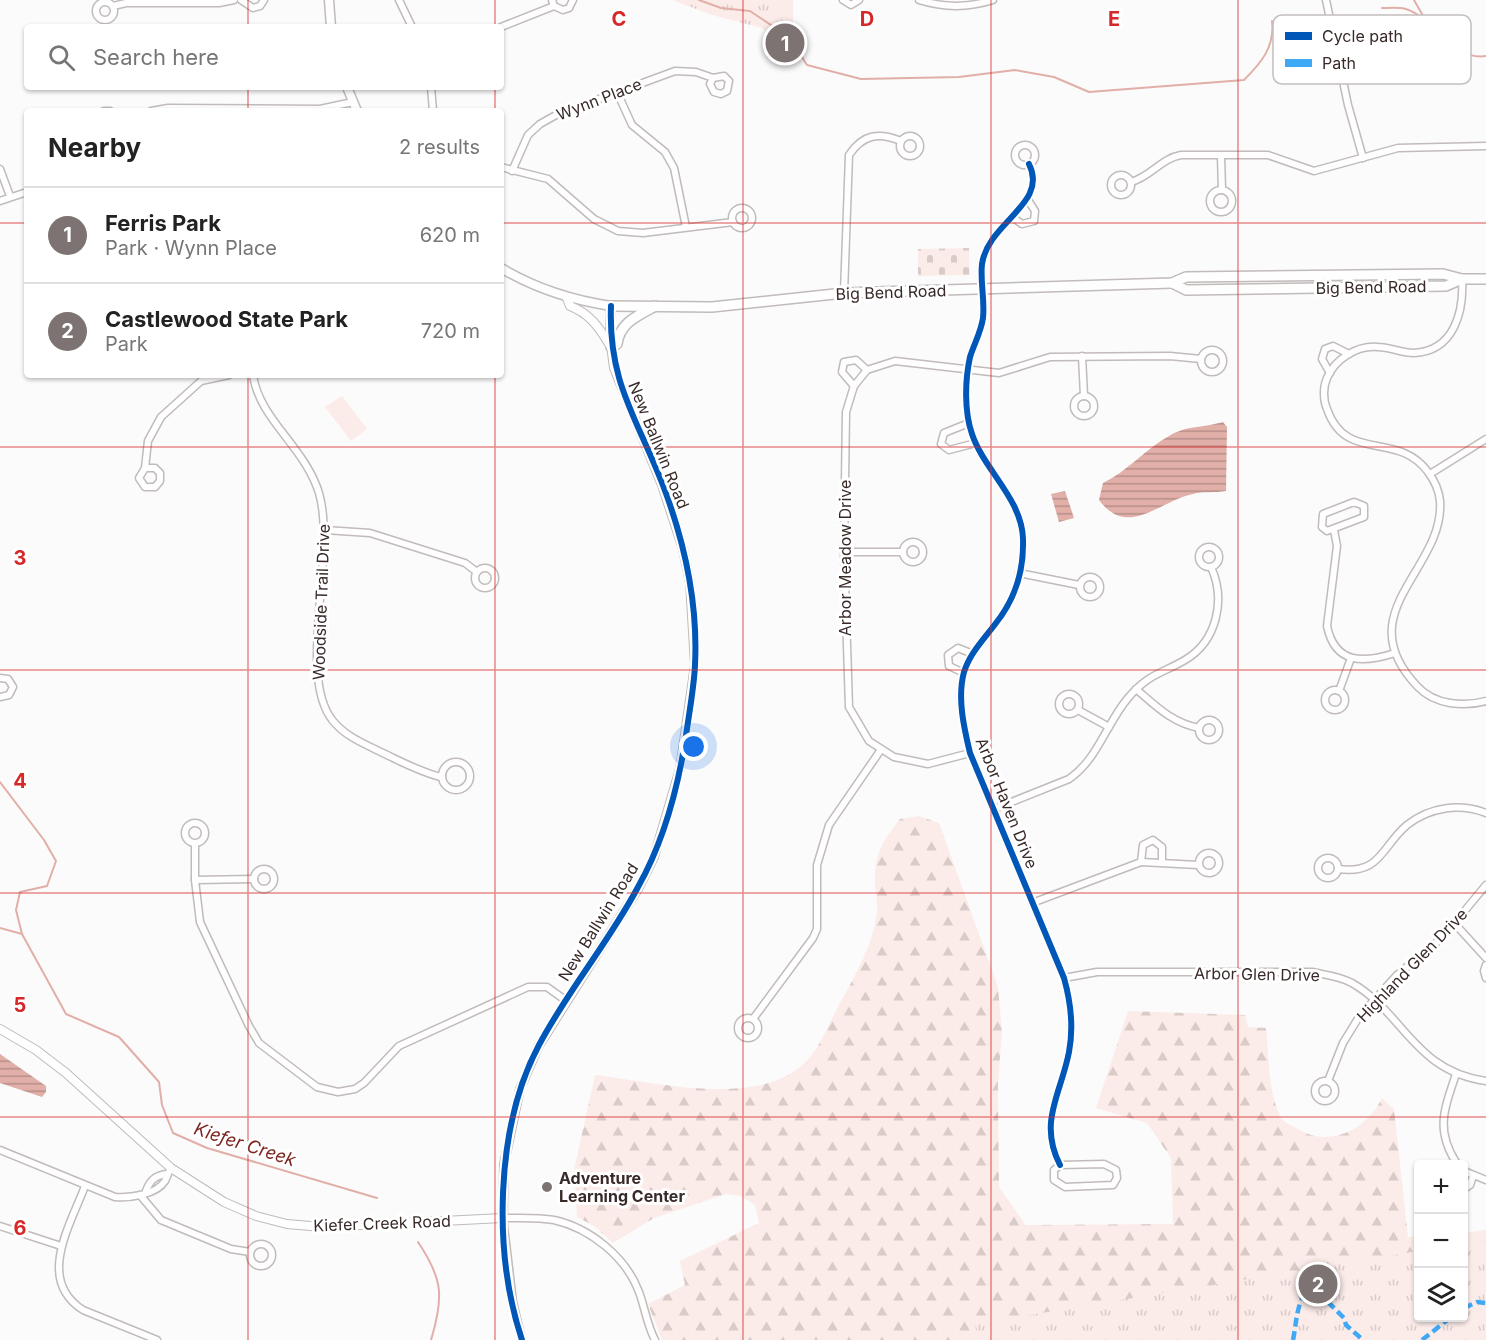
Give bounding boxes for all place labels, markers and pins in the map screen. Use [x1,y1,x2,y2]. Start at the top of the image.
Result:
pin: 1 [766,20,804,66]
place label: Adventure Learning Center [559,1168,685,1206]
marker: Adventure Learning Center [540,1180,554,1194]
pin: 2 [1298,1262,1338,1306]

